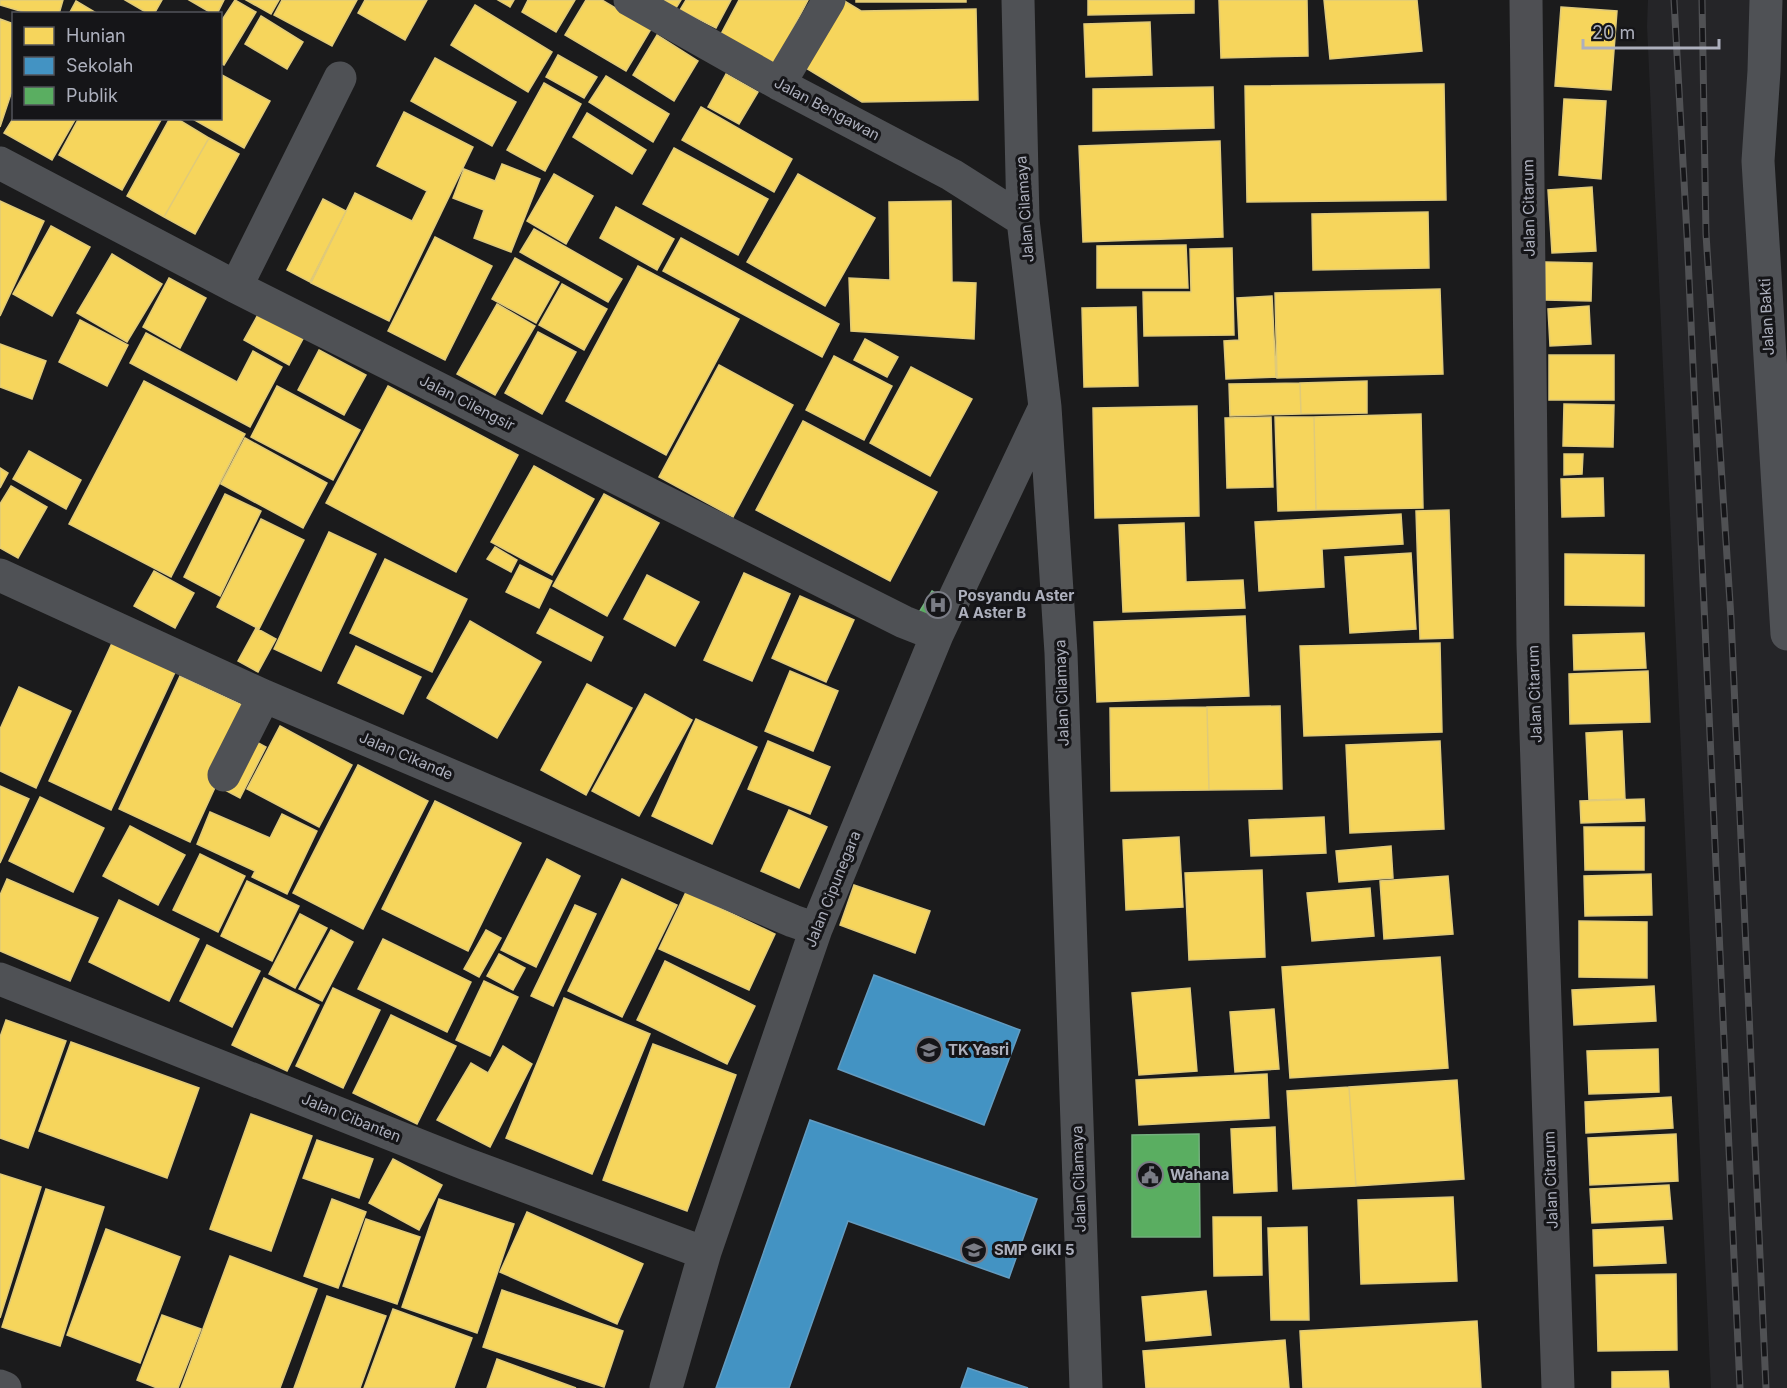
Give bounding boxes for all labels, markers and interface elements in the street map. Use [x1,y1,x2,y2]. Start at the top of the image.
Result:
legend [12,12,222,120]
scale bar [1583,12,1720,50]
text: 20 m [1592,22,1635,43]
text: Hunian [66,25,126,46]
text: Sekolah [66,55,133,76]
street label: Jalan Bengawan [771,73,883,144]
text: Publik [66,85,118,106]
street label: Jalan Cilamaya [1011,155,1038,263]
street label: Jalan Citarum [1518,159,1539,257]
street label: Jalan Bakti [1755,278,1778,356]
street label: Jalan Cilengsir [416,370,518,435]
place label: Posyandu Aster A Aster B [958,586,1074,622]
hospital icon: Posyandu Aster A Aster B [923,590,953,620]
street label: Jalan Cilamaya [1050,639,1073,747]
street label: Jalan Citarum [1523,645,1546,743]
street label: Jalan Cikande [356,727,456,784]
street label: Jalan Cipunegara [800,828,865,950]
school or university icon: TK Yasri [914,1035,944,1065]
place label: TK Yasri [948,1040,1009,1059]
street label: Jalan Cibanten [299,1089,404,1146]
street label: Jalan Cilamaya [1067,1125,1090,1233]
street label: Jalan Citarum [1539,1131,1562,1229]
public building icon: Wahana [1135,1160,1165,1190]
place label: Wahana [1170,1165,1230,1184]
school or university icon: SMP GIKI 5 [959,1235,989,1265]
place label: SMP GIKI 5 [994,1240,1075,1259]

